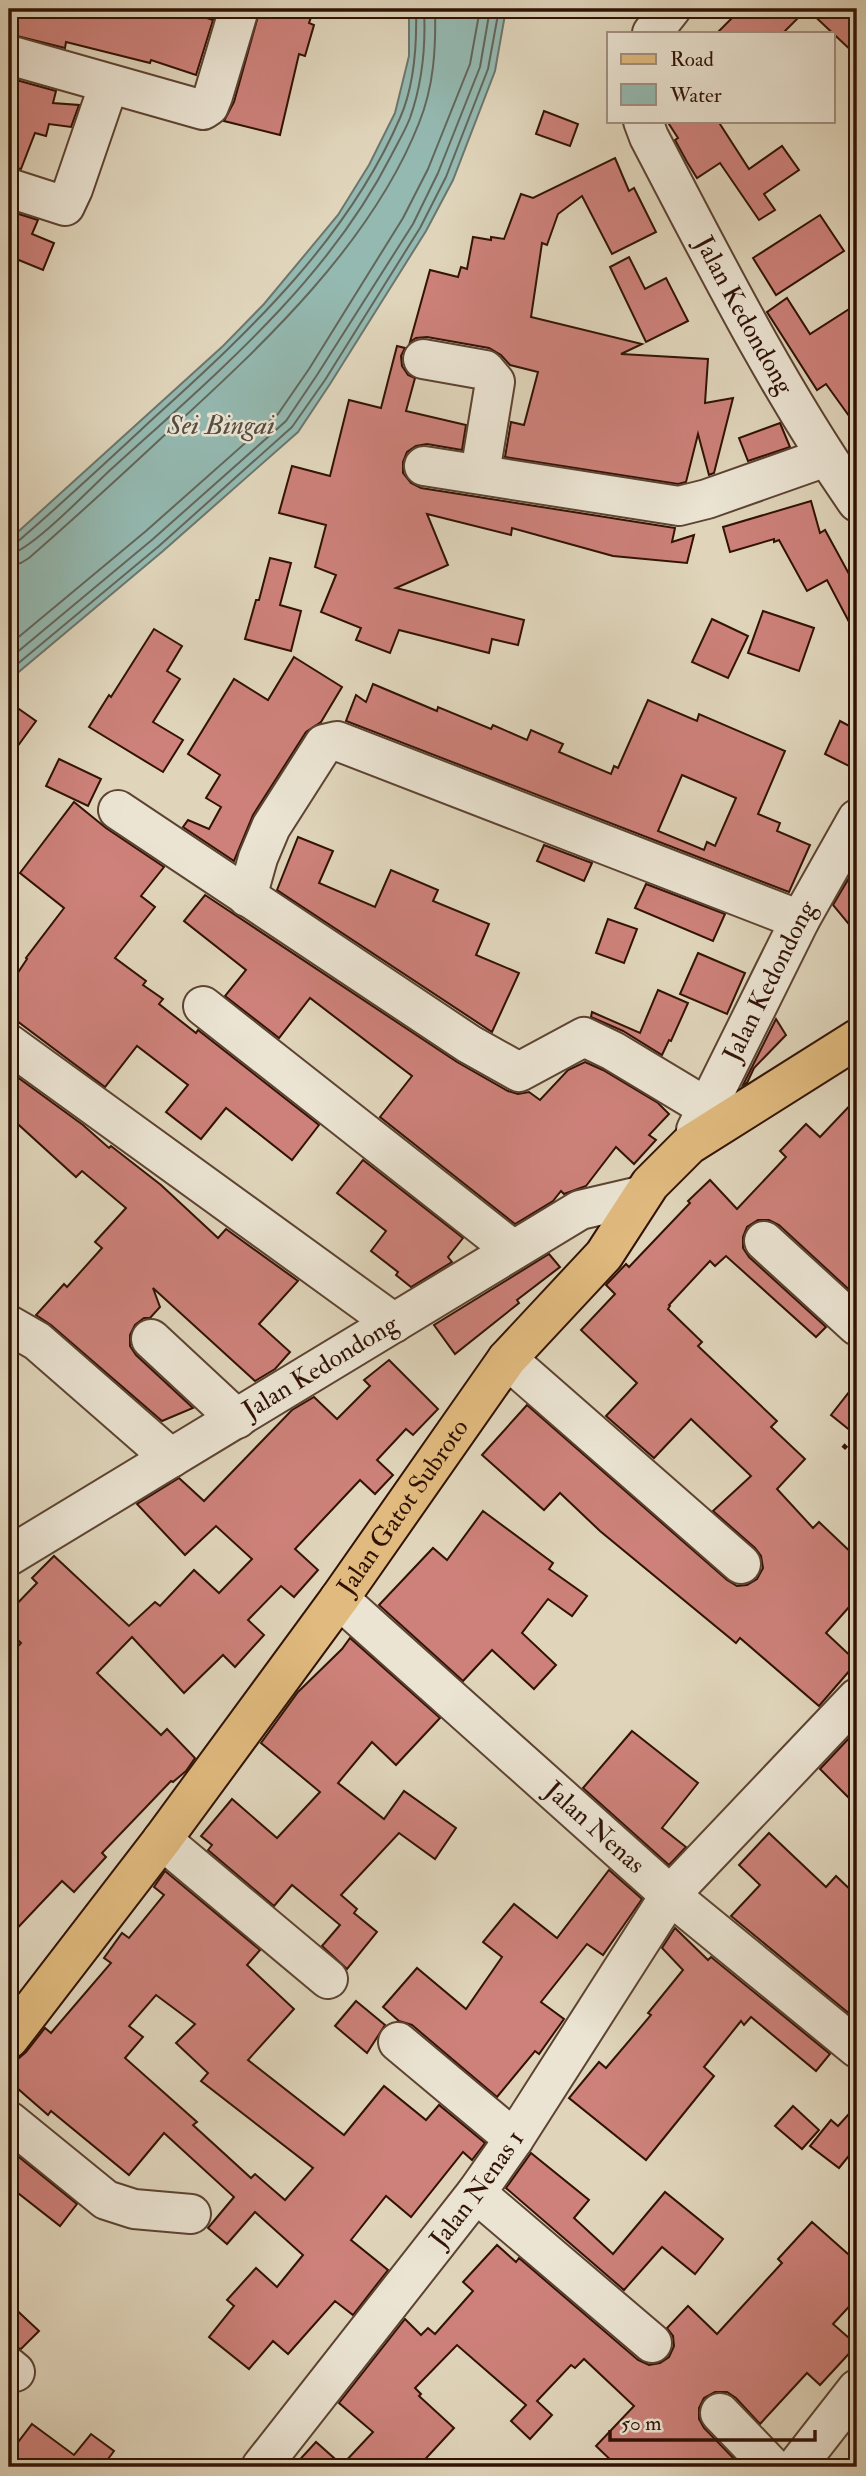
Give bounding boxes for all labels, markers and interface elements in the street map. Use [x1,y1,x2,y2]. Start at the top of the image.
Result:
legend [607,32,834,122]
text: Road [670,46,715,73]
text: Water [669,82,722,109]
street label: Jalan Kedondong [687,230,801,401]
water label: Sei Bingai [166,408,275,443]
street label: Jalan Kedondong [716,894,824,1068]
street label: Jalan Kedondong [236,1307,405,1427]
street label: Jalan Gatot Subroto [330,1413,476,1602]
street label: Jalan Nenas [537,1774,651,1881]
street label: Jalan Nenas 1 [422,2125,531,2255]
scale bar [610,2399,815,2443]
text: 50 m [621,2410,662,2437]

